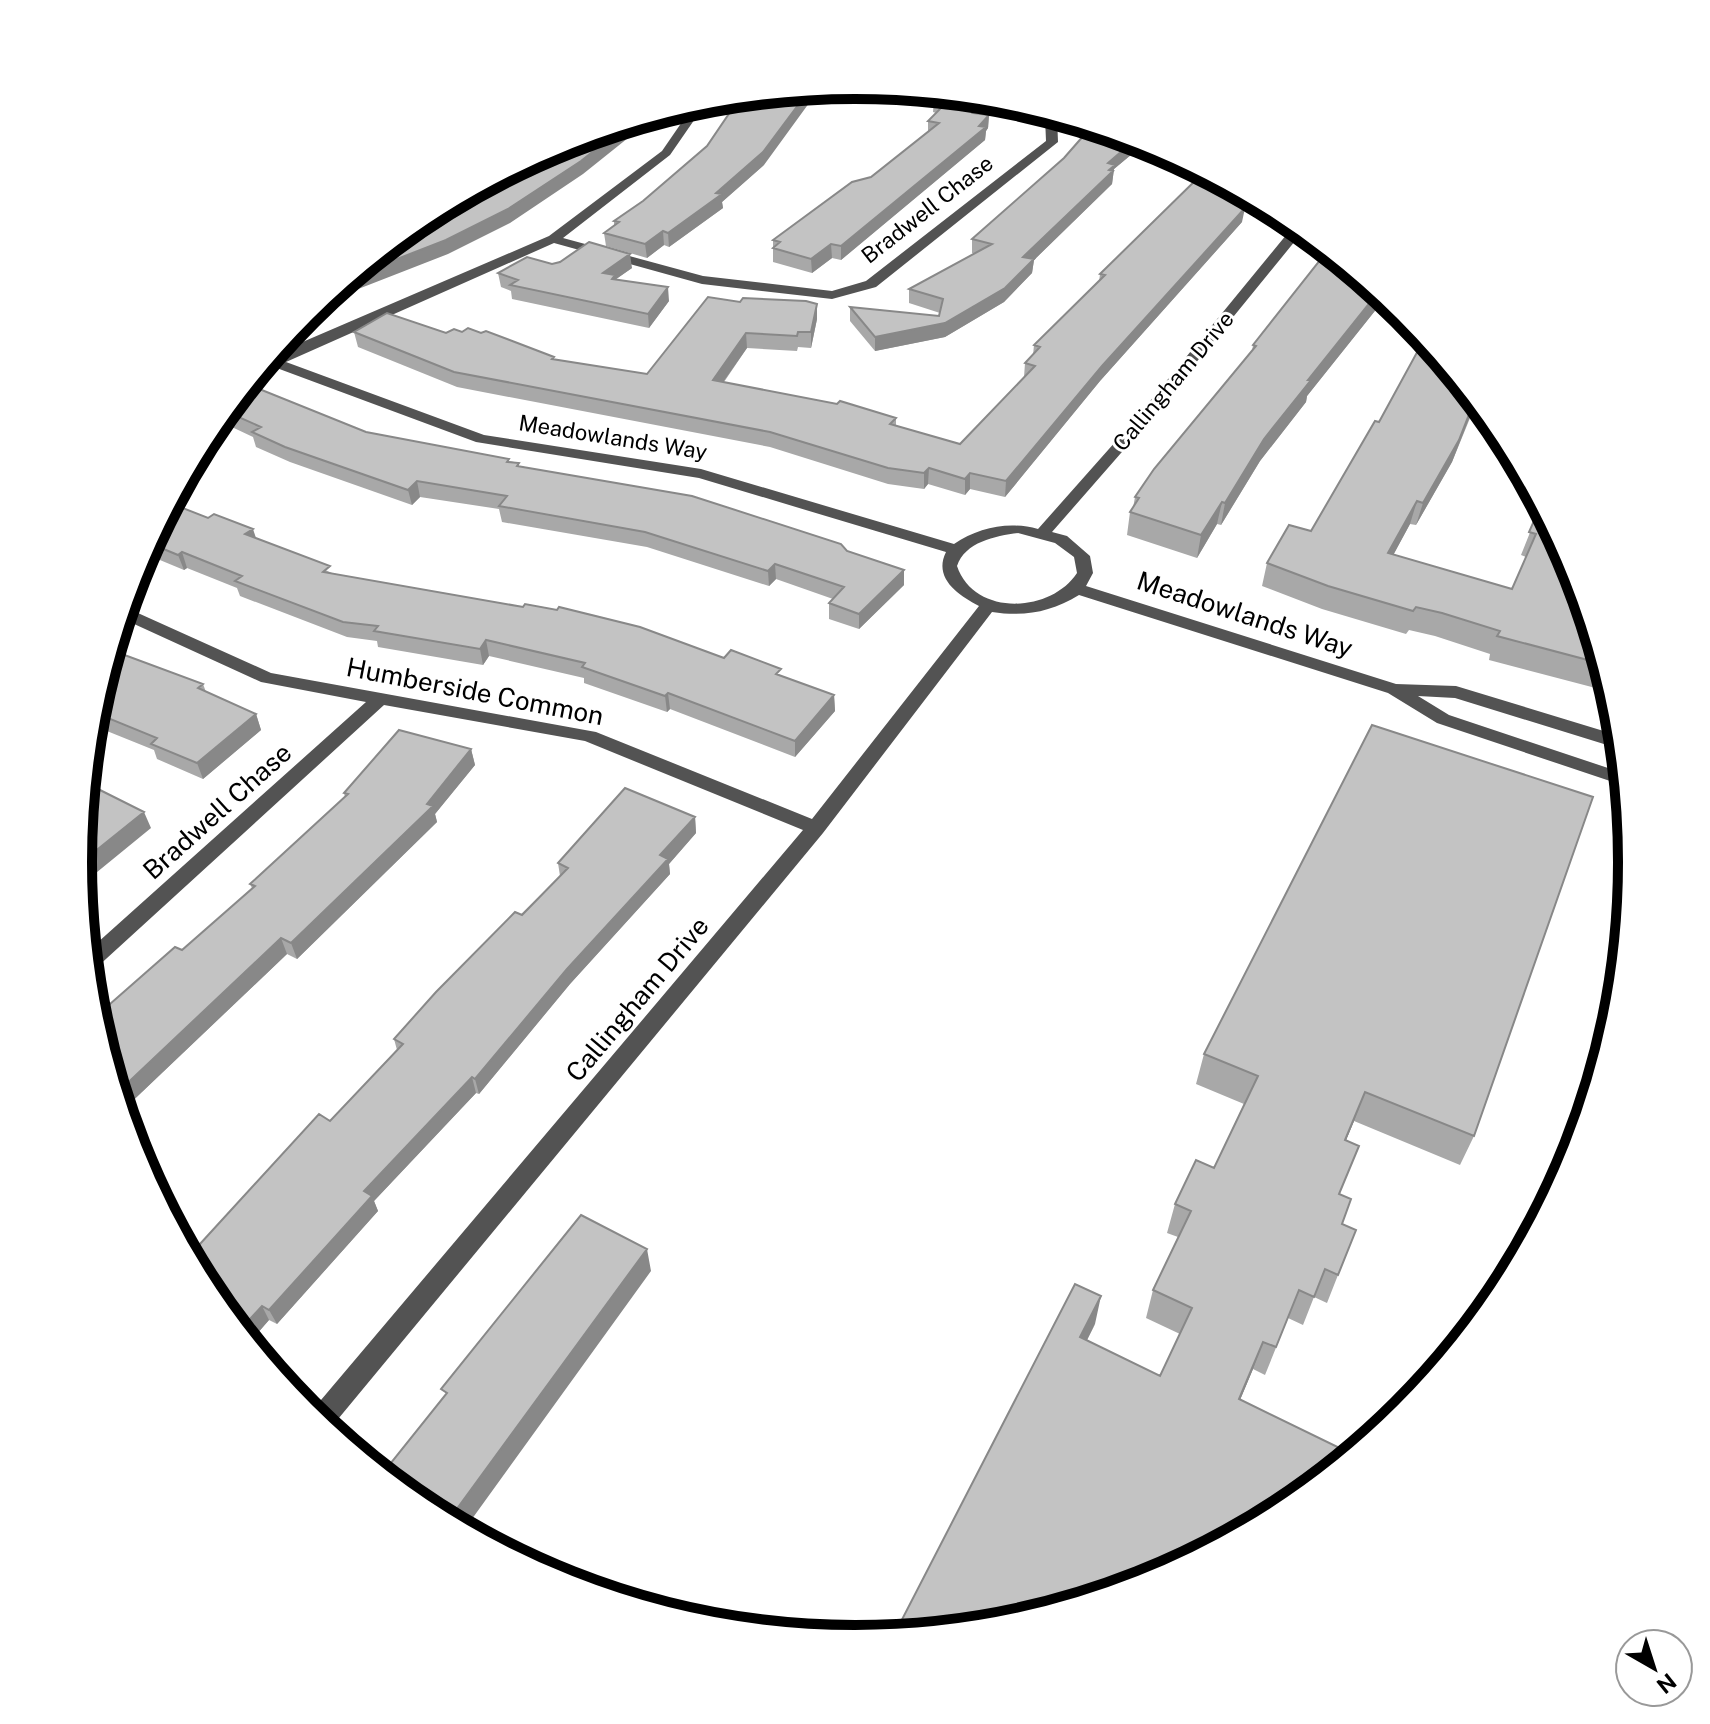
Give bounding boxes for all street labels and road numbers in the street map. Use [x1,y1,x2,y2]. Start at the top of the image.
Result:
street label: Bradwell Chase [856,150,998,268]
street label: Callingham Drive [1107,306,1239,456]
street label: Meadowlands Way [517,409,709,465]
street label: Meadowlands Way [1133,564,1357,664]
street label: Humberside Common [344,651,606,731]
street label: Bradwell Chase [137,736,297,886]
street label: Callingham Drive [559,910,715,1088]

